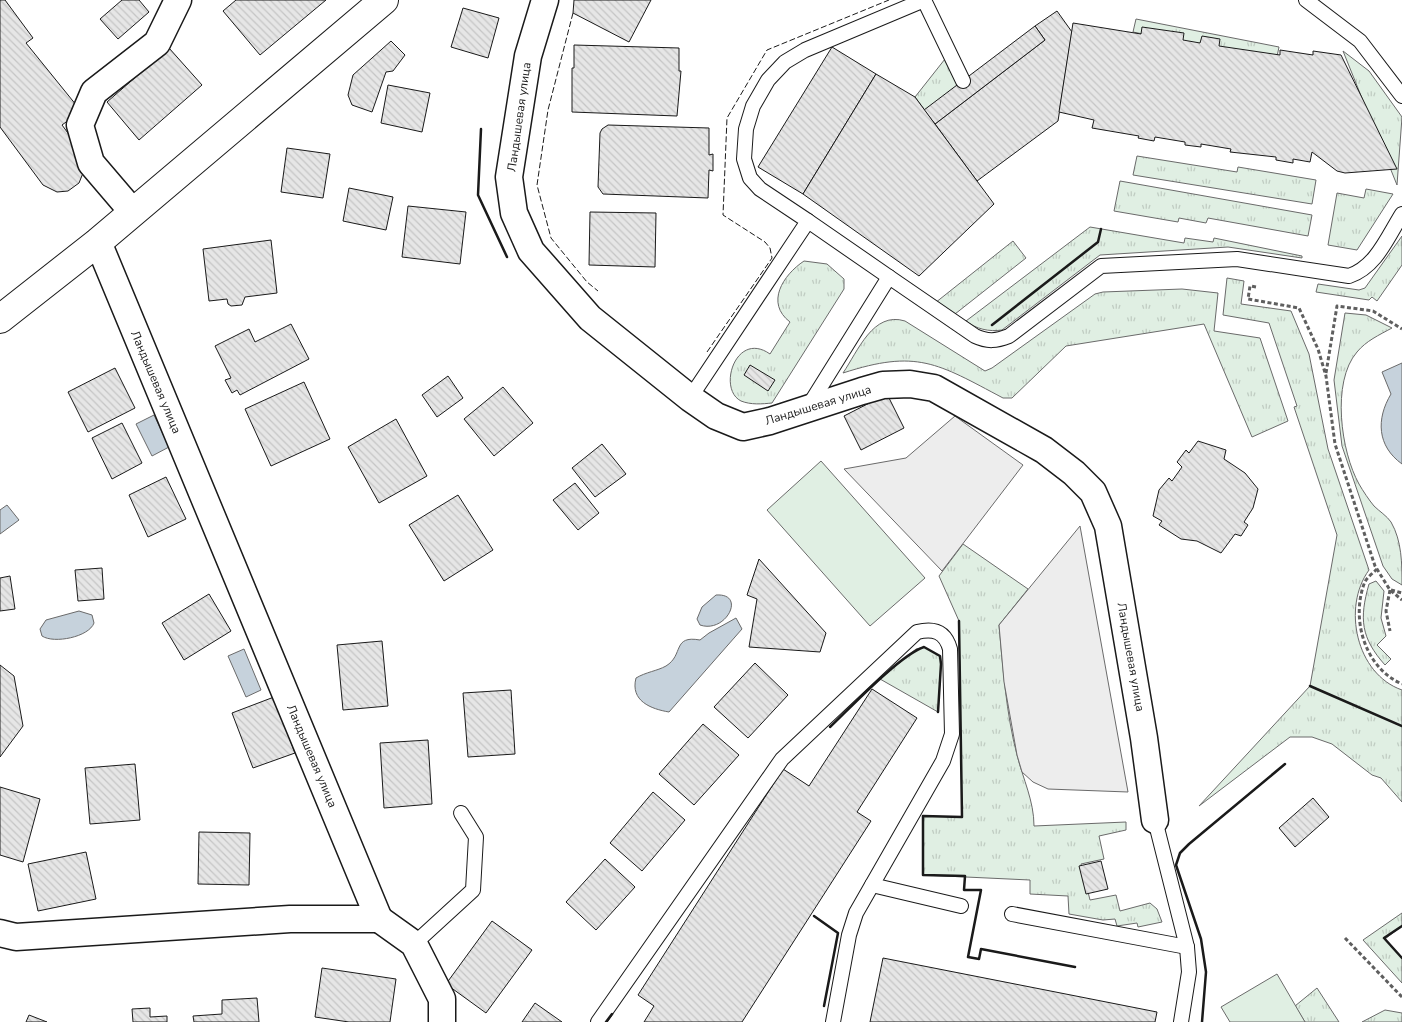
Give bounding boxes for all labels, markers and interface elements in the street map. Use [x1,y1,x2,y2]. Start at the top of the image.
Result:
street label: Ландышевая улица [503,61,535,173]
street label: Ландышевая улица [127,328,185,436]
street label: Ландышевая улица [763,381,873,429]
street label: Ландышевая улица [1114,601,1148,713]
street label: Ландышевая улица [283,702,341,810]

